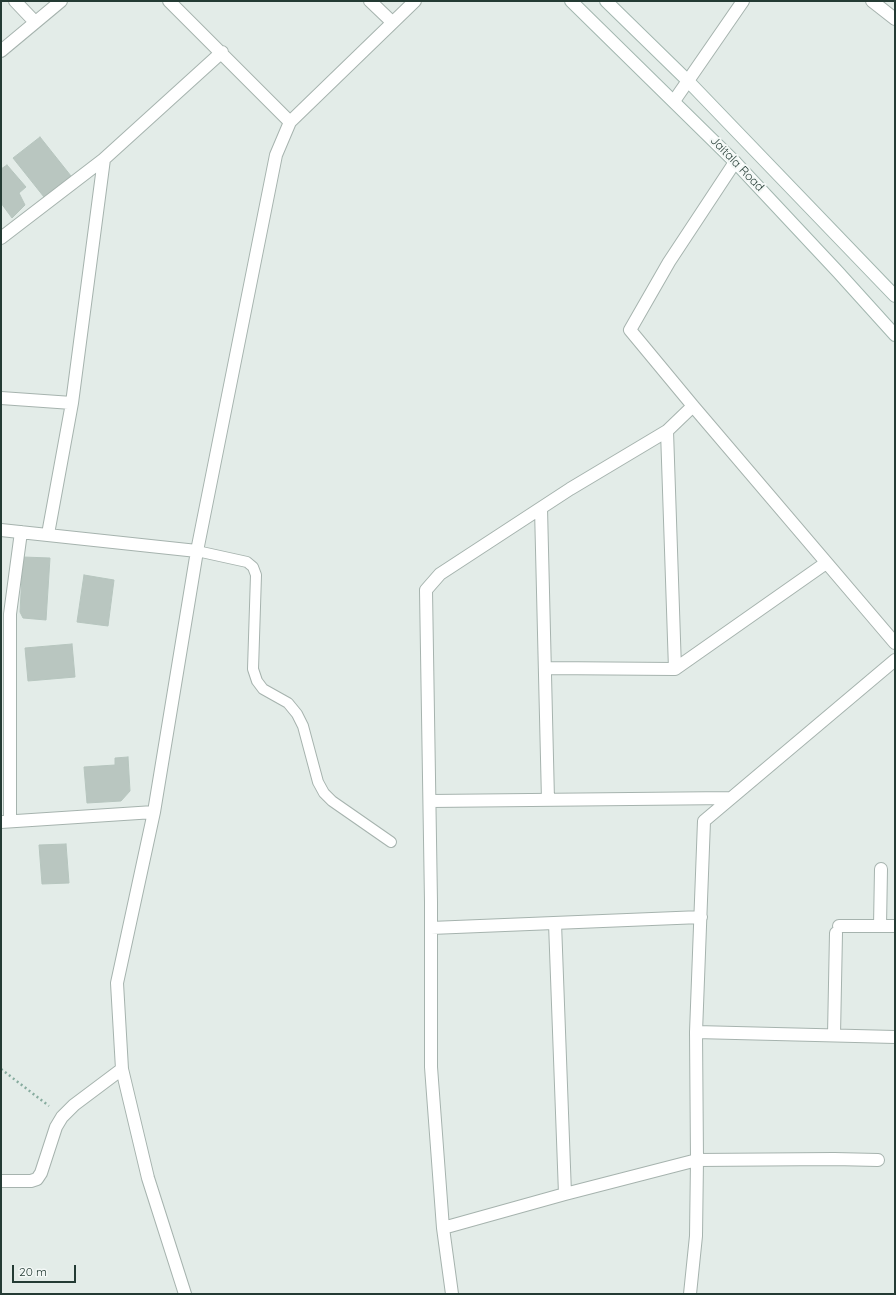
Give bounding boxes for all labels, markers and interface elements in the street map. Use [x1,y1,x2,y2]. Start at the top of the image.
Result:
street label: Jaitala Road [707,133,767,195]
scale bar [14,1257,78,1283]
text: 20 m [19,1264,47,1279]

